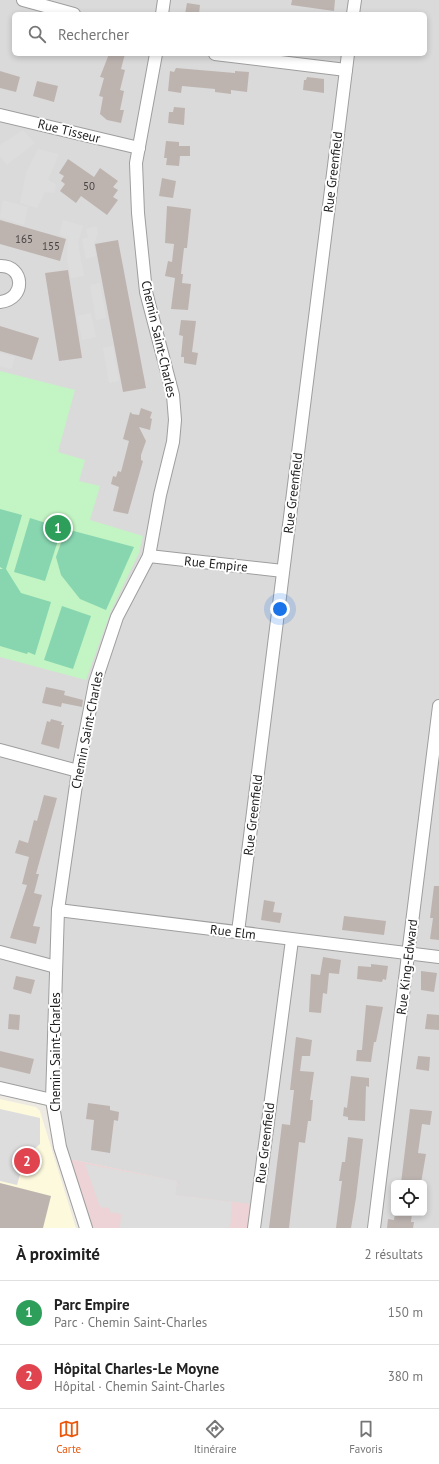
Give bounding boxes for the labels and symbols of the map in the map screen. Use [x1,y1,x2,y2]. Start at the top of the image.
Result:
street label: Rue Tisseur [36,115,103,147]
street label: Rue Greenfield [320,130,346,214]
house number: 50 [83,179,95,193]
house number: 165 [15,232,33,246]
house number: 155 [42,239,60,253]
street label: Chemin Saint-Charles [137,279,181,399]
street label: Rue Greenfield [280,451,306,535]
pin: 1 [45,513,71,543]
street label: Rue Empire [183,552,249,576]
your location [270,599,290,619]
street label: Chemin Saint-Charles [67,670,107,790]
street label: Rue Greenfield [240,773,266,857]
street label: Rue King-Edward [393,918,421,1016]
street label: Rue Elm [209,921,257,943]
street label: Chemin Saint-Charles [47,992,64,1112]
street label: Rue Greenfield [252,1101,278,1185]
pin: 2 [14,1146,40,1176]

